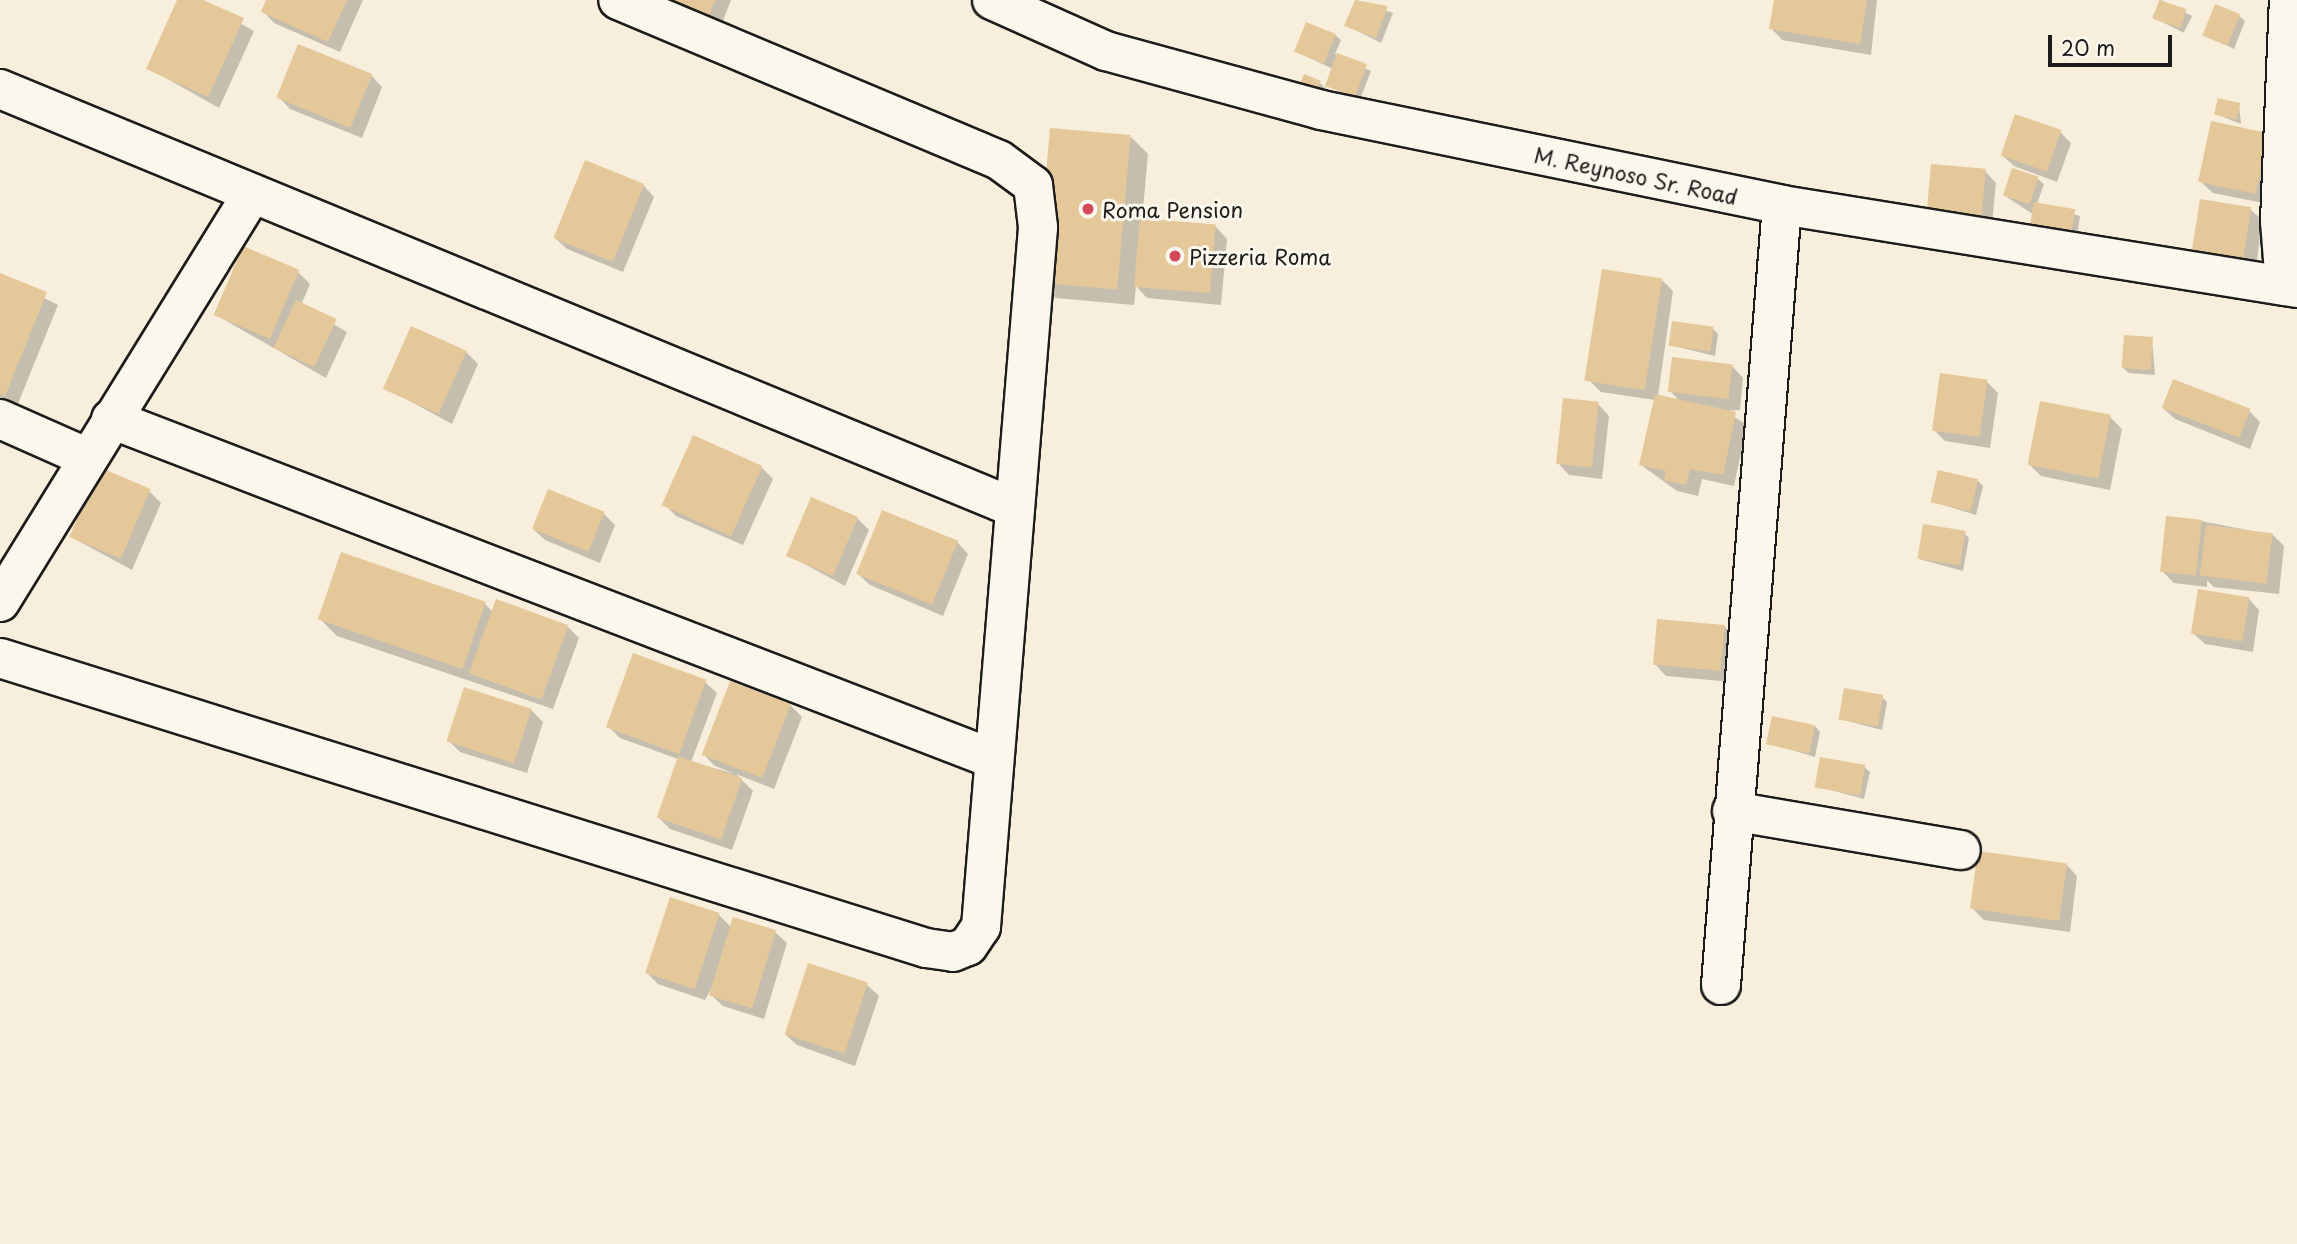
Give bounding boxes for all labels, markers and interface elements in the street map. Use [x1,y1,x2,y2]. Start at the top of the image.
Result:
scale bar [2052,21,2176,65]
text: 20 m [2061,31,2115,63]
street label: M. Reynoso Sr. Road [1532,141,1740,209]
place label: Roma Pension [1102,196,1243,222]
marker: Roma Pension [1080,201,1096,217]
place label: Pizzeria Roma [1189,243,1331,269]
marker: Pizzeria Roma [1167,248,1183,264]

